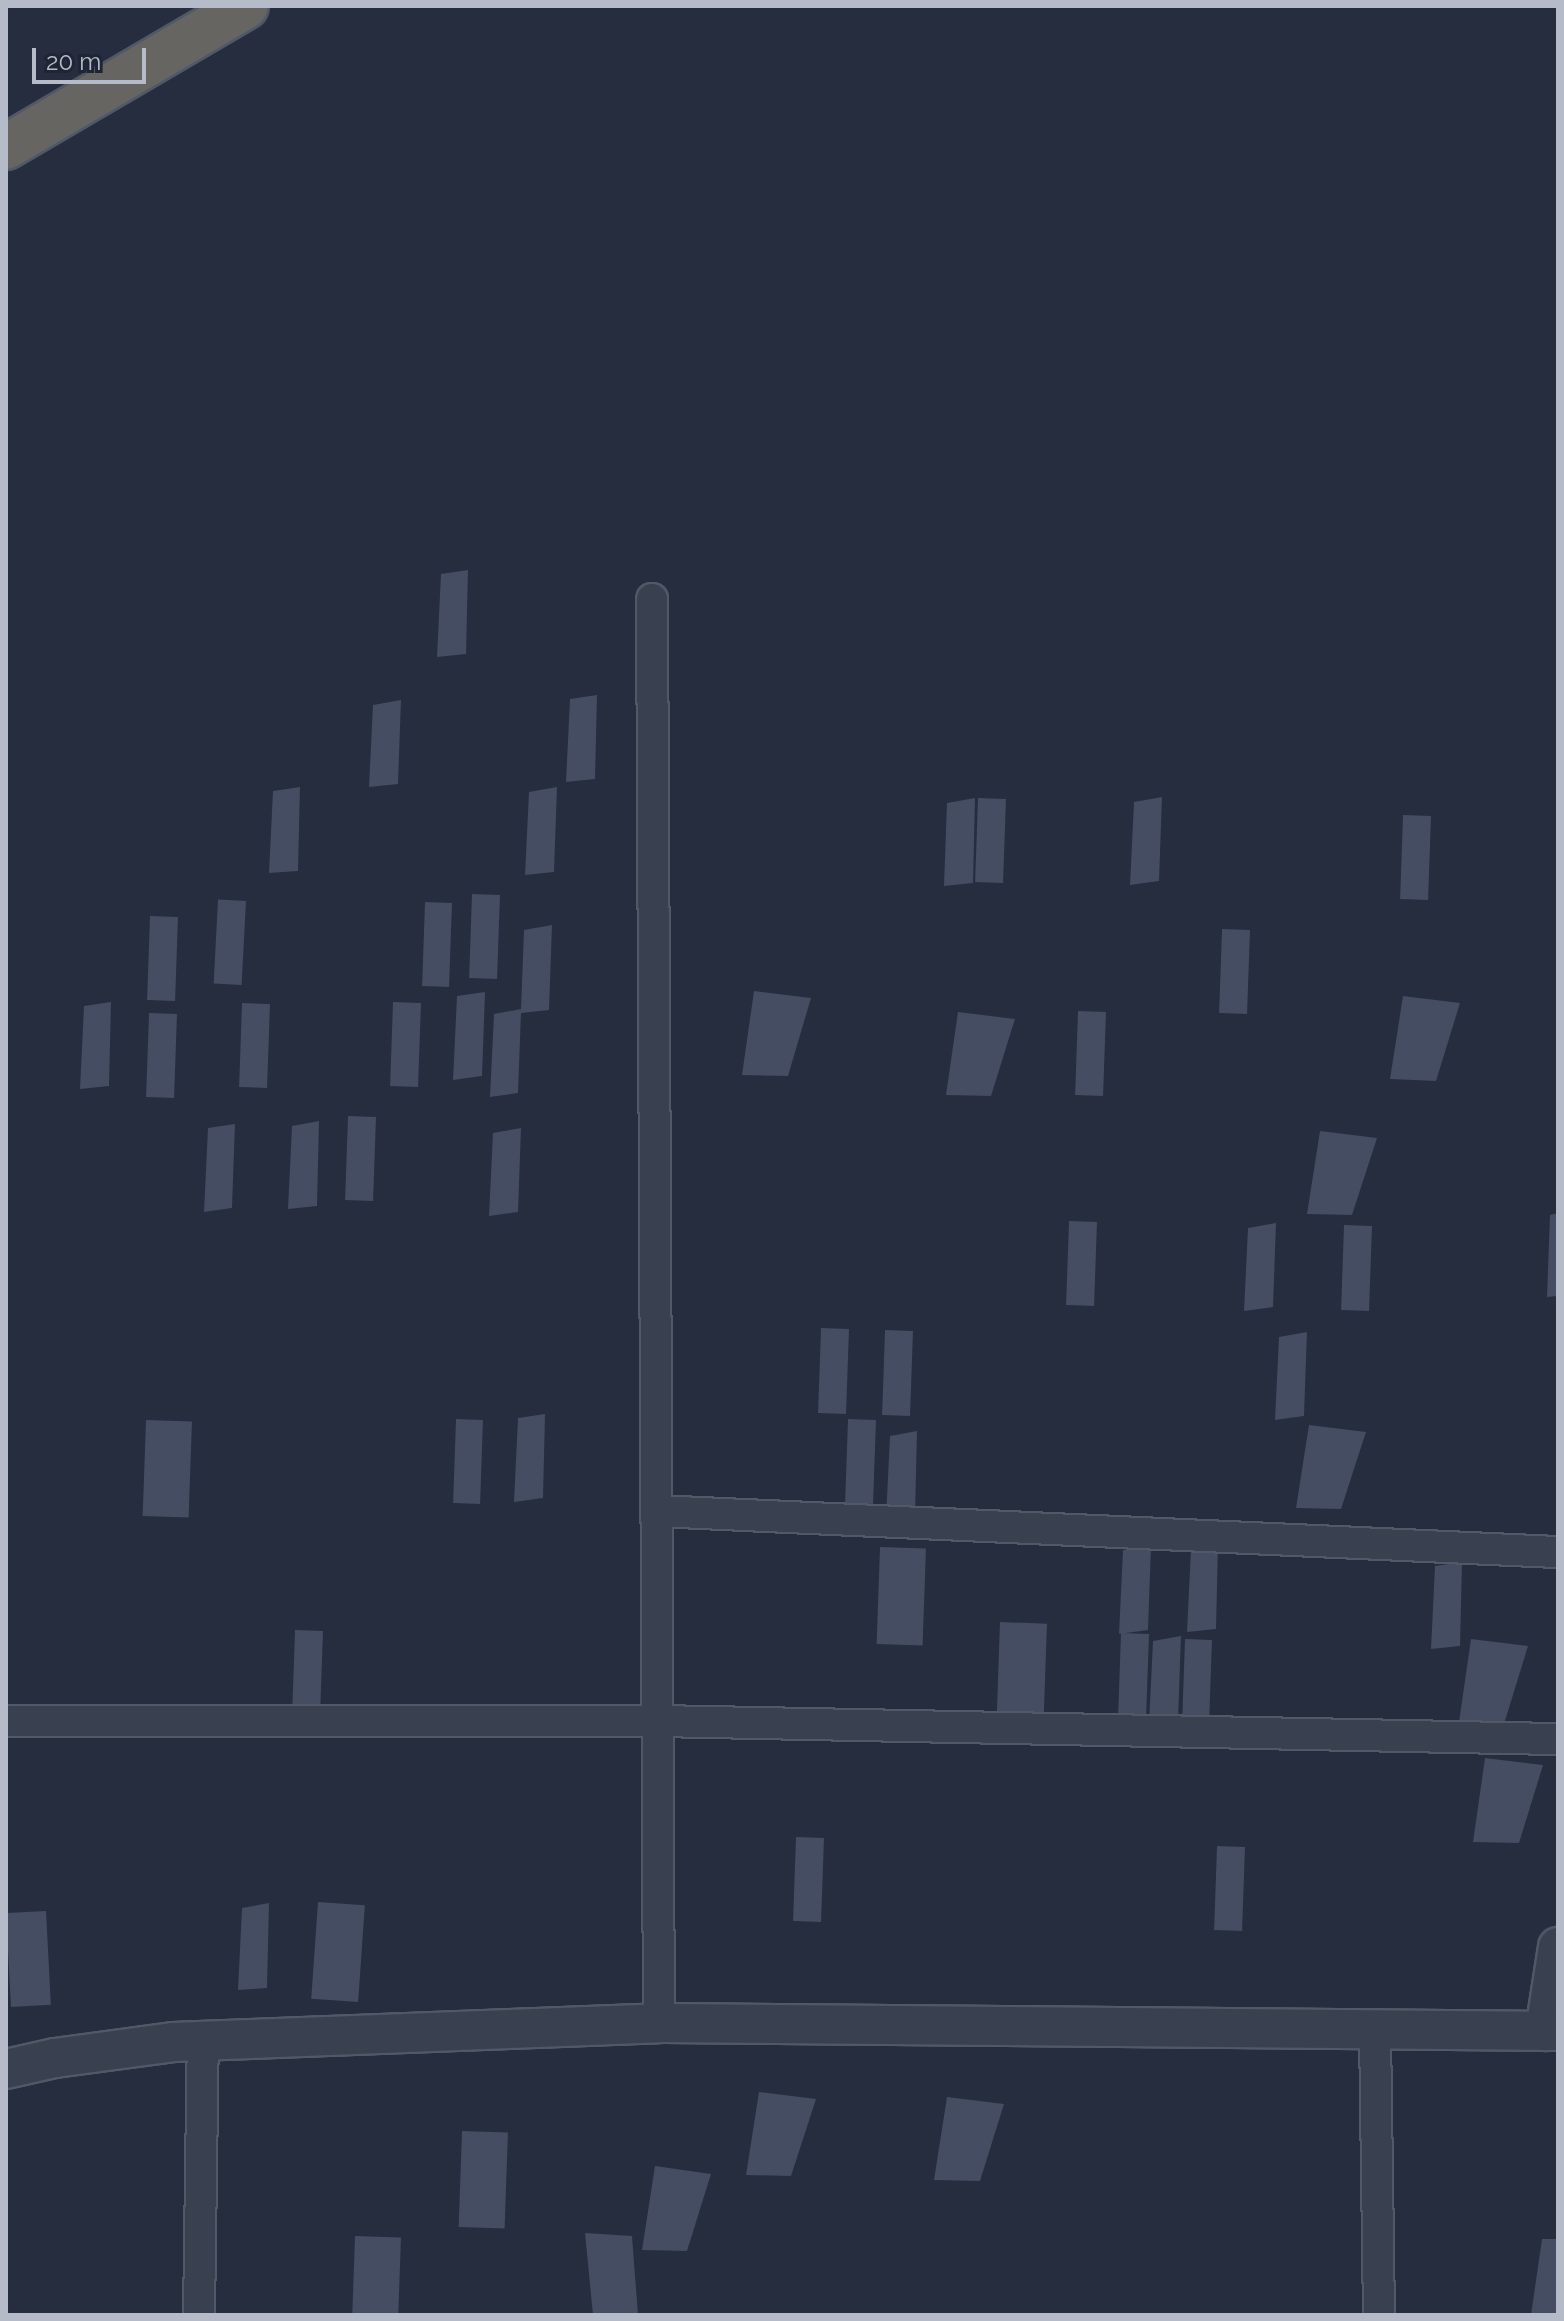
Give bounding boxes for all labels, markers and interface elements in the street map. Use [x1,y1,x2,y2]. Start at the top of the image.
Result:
scale bar [36,32,150,82]
text: 20 m [46,47,101,76]

